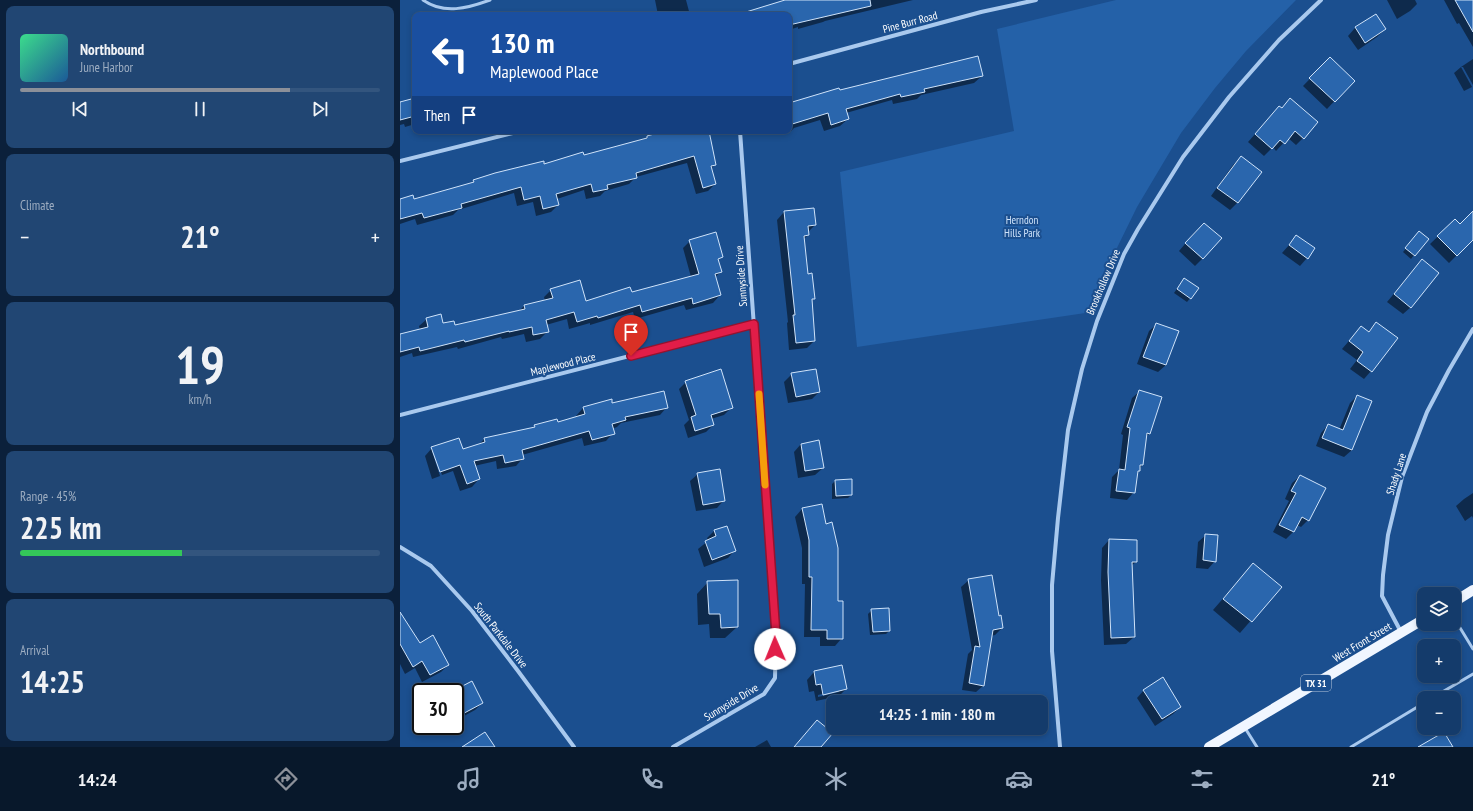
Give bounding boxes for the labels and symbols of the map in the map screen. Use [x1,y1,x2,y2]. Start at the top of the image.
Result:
street label: Pine Burr Road [881,8,939,36]
park label: Herndon Hills Park [1004,213,1041,240]
street label: Sunnyside Drive [732,245,750,307]
street label: Brookhollow Drive [1083,247,1123,317]
pin [614,315,648,356]
street label: Maplewood Place [529,349,597,379]
street label: Shady Lane [1383,451,1409,497]
street label: South Parkdale Drive [471,599,531,671]
street label: West Front Street [1330,619,1394,665]
position arrow [754,628,796,670]
road number: TX 31 [1301,675,1331,691]
street label: Sunnyside Drive [701,680,761,724]
speed limit sign: 30 [412,683,464,735]

